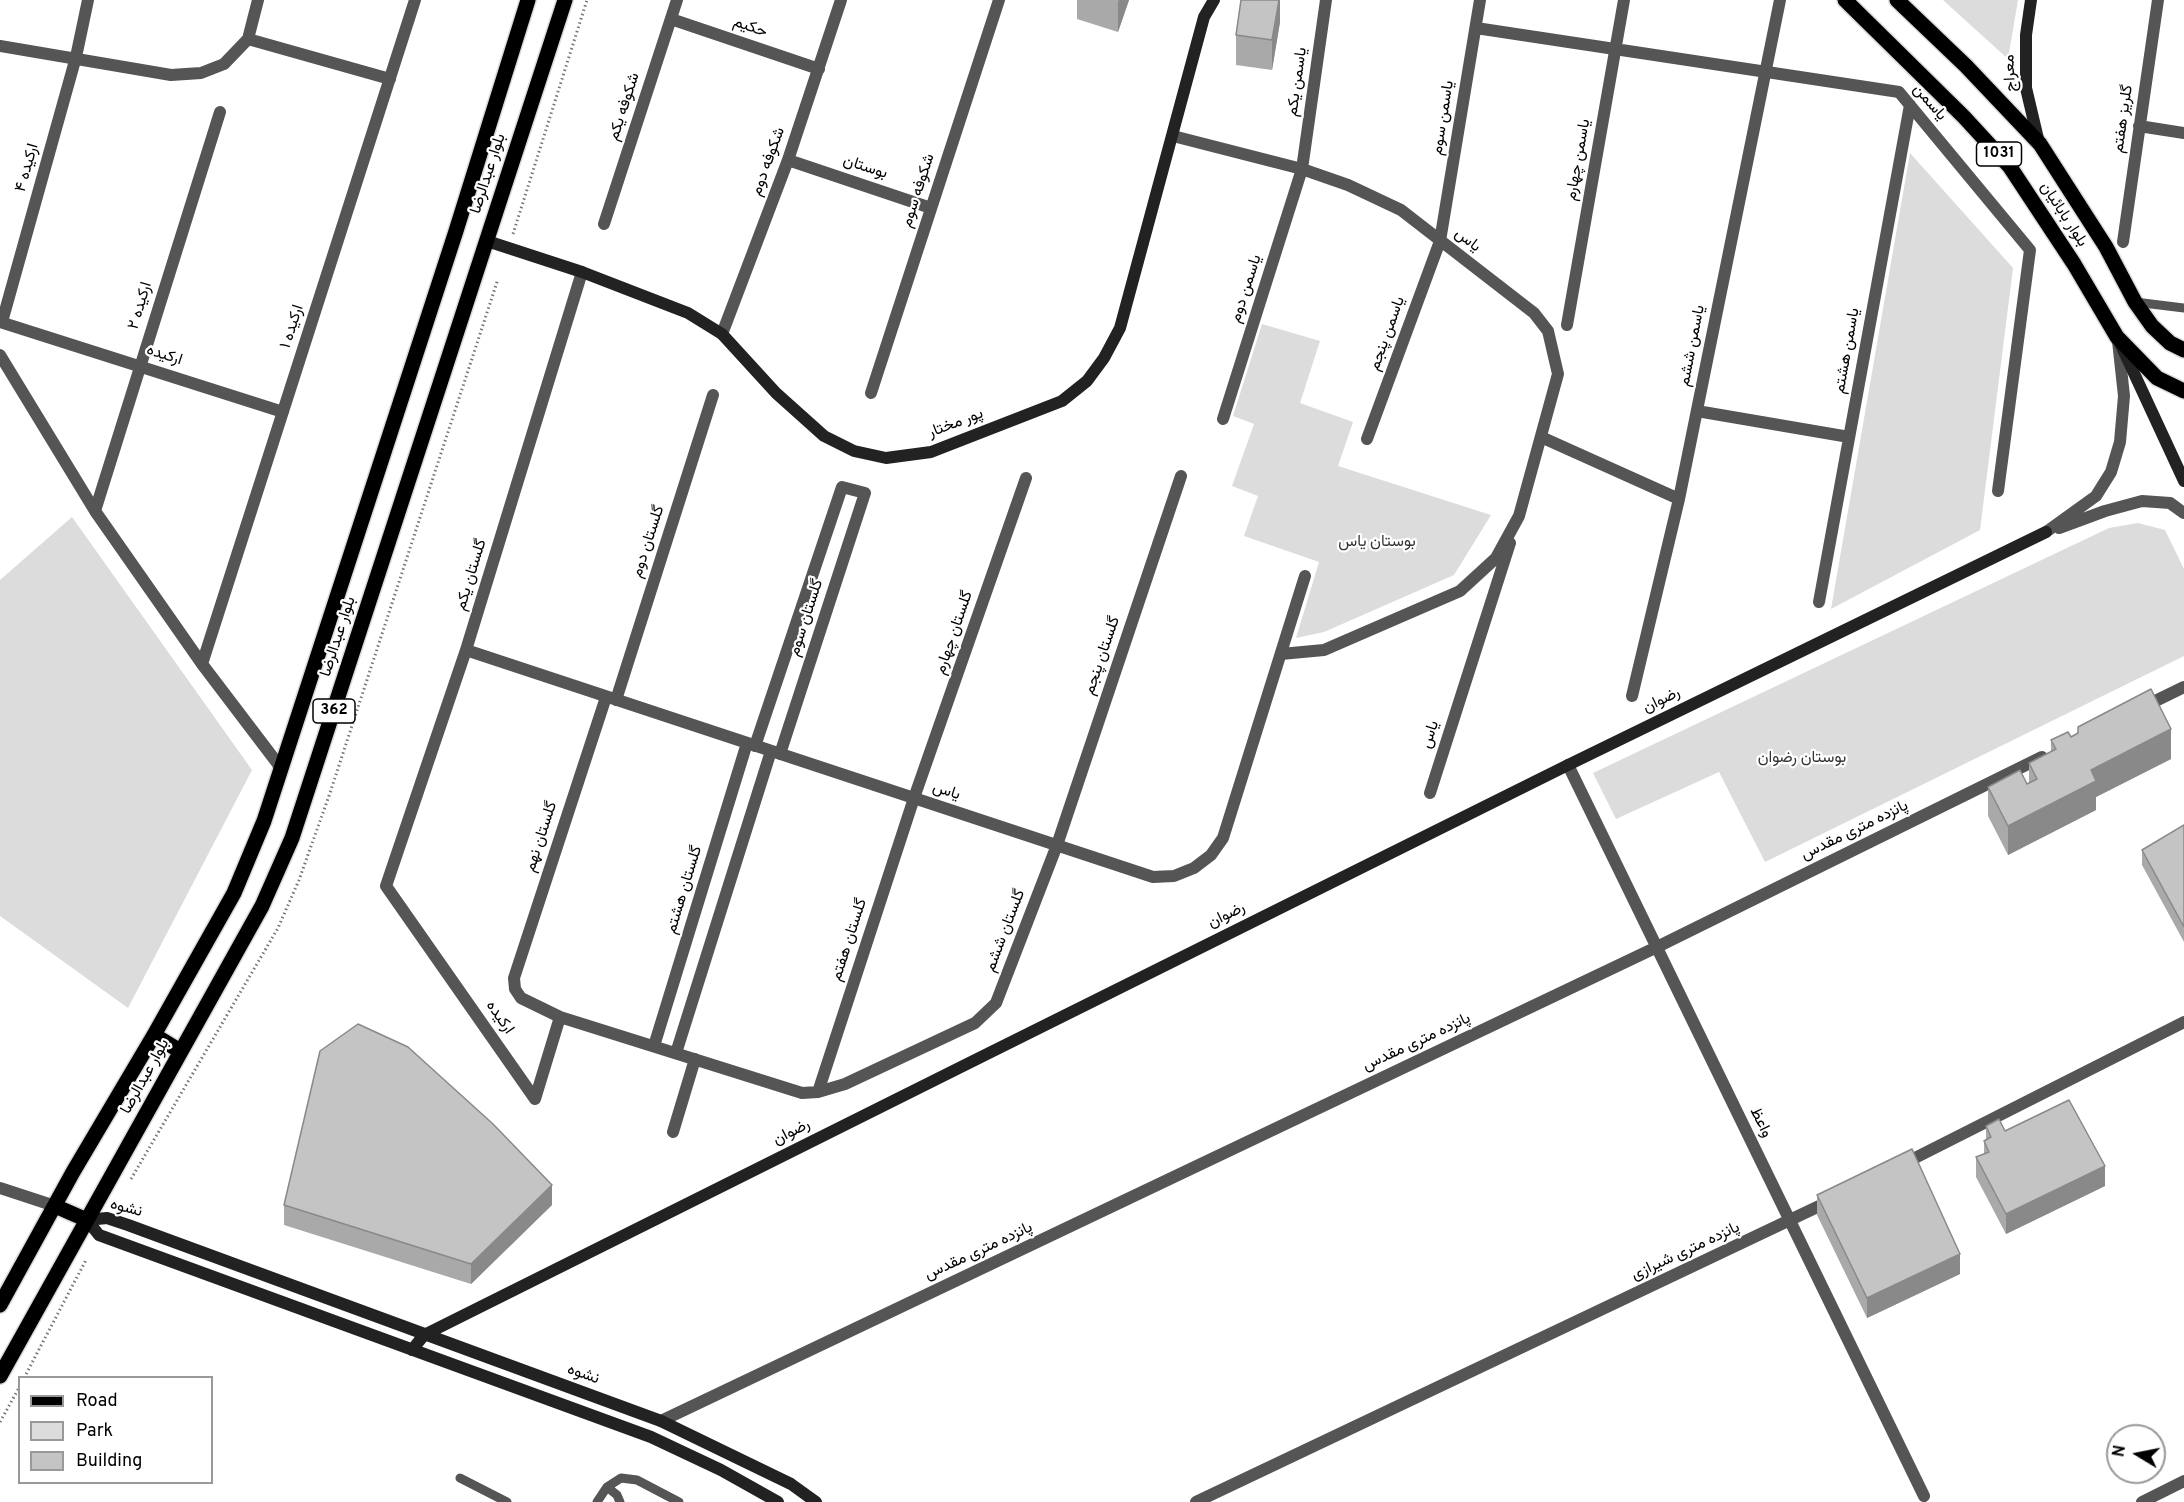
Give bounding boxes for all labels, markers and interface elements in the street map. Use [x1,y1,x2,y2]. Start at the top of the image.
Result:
street label: حکیم [730,13,770,43]
street label: یاسمن یکم [1284,46,1312,118]
street label: معراج [2000,54,2022,92]
street label: شکوفه یکم [605,70,645,144]
street label: یاسمن سوم [1429,79,1459,157]
street label: یاسمن [1908,81,1950,125]
street label: گلریز هفتم [2110,84,2138,154]
street label: یاسمن چهارم [1562,118,1596,202]
street label: شکوفه دوم [748,125,790,199]
street label: بلوار عبدالرضا [467,132,511,216]
street label: ارکیده ۴ [12,142,44,194]
road number: 1031 [1976,142,2022,166]
street label: بوستان [840,152,890,184]
street label: شکوفه سوم [898,152,940,230]
street label: بلوار بابائیان [2035,179,2091,251]
street label: یاس [1450,225,1484,257]
street label: یاسمن دوم [1227,252,1267,326]
street label: ارکیده ۲ [125,280,157,332]
street label: یاسمن پنجم [1366,294,1410,374]
street label: ارکیده ۱ [277,303,309,351]
street label: یاسمن ششم [1676,304,1710,388]
street label: یاسمن هشتم [1831,307,1865,395]
street label: ارکیده [144,341,184,371]
street label: پور مختار [926,405,986,443]
street label: گلستان دوم [628,503,670,581]
park label: بوستان یاس [1338,533,1416,553]
street label: گلستان یکم [452,537,492,613]
street label: گلستان سوم [786,577,828,659]
street label: گلستان چهارم [932,589,978,677]
street label: بلوار عبدالرضا [317,595,361,679]
street label: گلستان پنجم [1081,614,1125,698]
street label: رضوان [1640,684,1684,718]
road number: 362 [313,699,355,723]
street label: یاس [1418,719,1444,751]
park label: بوستان رضوان [1758,749,1846,769]
street label: یاس [930,779,962,805]
street label: پانزده متری مقدس [1798,797,1912,865]
street label: گلستان نهم [522,799,562,875]
street label: گلستان هشتم [663,844,707,936]
street label: گلستان ششم [981,887,1031,975]
street label: گلستان هفتم [828,896,872,984]
street label: رضوان [1205,899,1249,933]
street label: ارکیده [481,998,517,1038]
street label: پانزده متری مقدس [1360,1010,1474,1076]
street label: بلوار عبدالرضا [117,1036,175,1118]
street label: واعظ [1744,1105,1776,1141]
street label: رضوان [770,1116,814,1150]
street label: نشوه [108,1196,144,1222]
street label: پانزده متری شیرازی [1629,1218,1743,1286]
street label: پانزده متری مقدس [922,1219,1036,1285]
street label: نشوه [564,1360,602,1390]
legend [18,1376,213,1484]
text: Road [76,1390,118,1413]
text: Park [76,1420,113,1443]
north arrow [2106,1424,2166,1484]
text: N [2109,1444,2131,1459]
text: Building [76,1450,142,1473]

